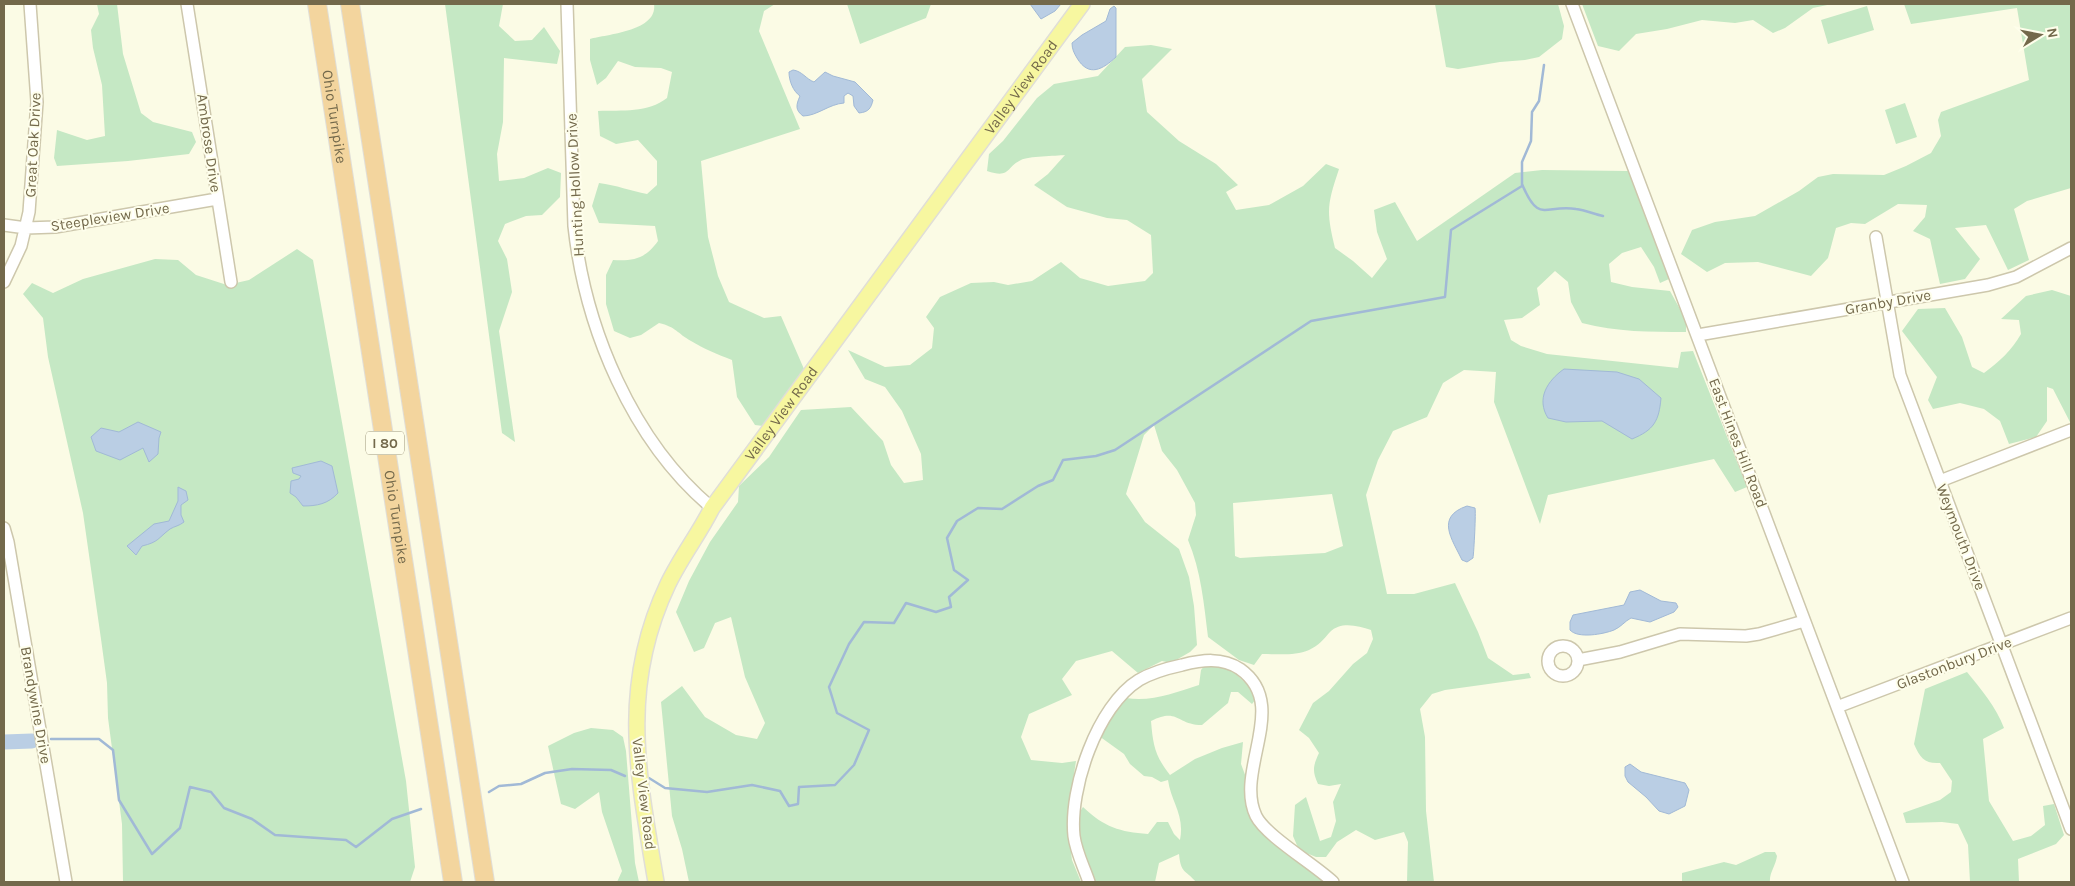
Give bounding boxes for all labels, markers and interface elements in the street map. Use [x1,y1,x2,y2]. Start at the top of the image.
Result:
north arrow [2015,10,2065,60]
text: N [2043,26,2062,39]
street label: Valley View Road [980,36,1062,138]
street label: Ohio Turnpike [318,69,351,165]
street label: Great Oak Drive [21,92,45,198]
street label: Ambrose Drive [193,93,225,193]
street label: Hunting Hollow Drive [562,113,588,257]
street label: Steepleview Drive [49,199,171,235]
street label: Granby Drive [1844,286,1932,318]
street label: Valley View Road [741,363,822,464]
street label: East Hines Hill Road [1705,376,1771,510]
road number: I 80 [366,432,404,454]
street label: Ohio Turnpike [380,469,413,565]
street label: Weymouth Drive [1932,481,1990,593]
street label: Glastonbury Drive [1894,633,2014,693]
street label: Brandywine Drive [17,645,55,765]
street label: Valley View Road [628,737,660,851]

